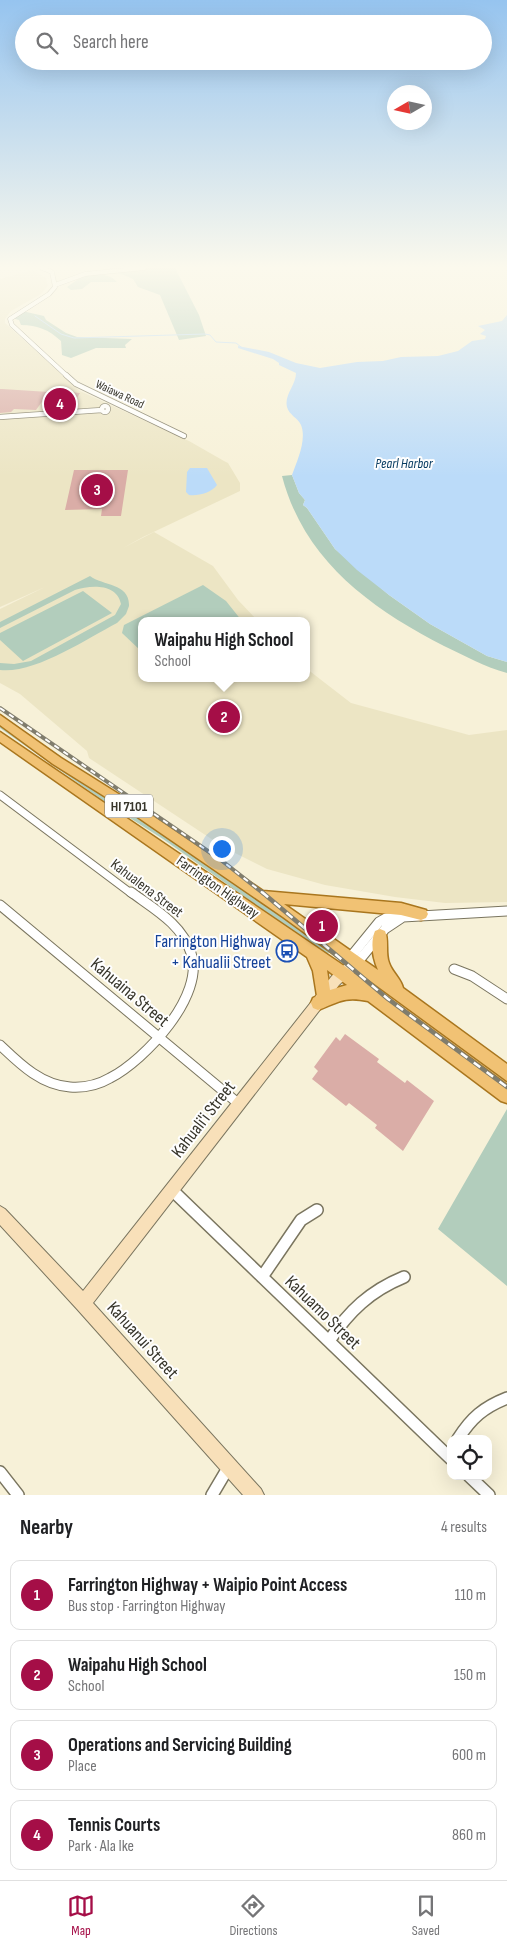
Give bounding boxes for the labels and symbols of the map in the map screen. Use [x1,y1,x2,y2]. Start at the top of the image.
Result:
north arrow [387,85,432,130]
street label: Waiawa Road [93,377,147,412]
pin: 4 [44,385,76,423]
water label: Pearl Harbor [375,455,434,472]
pin: 3 [81,471,113,509]
pin: 2 [208,698,240,736]
road number: HI 7101 [105,794,153,818]
your location [209,836,235,862]
street label: Farrington Highway [173,852,263,923]
street label: Kahualena Street [107,855,187,922]
pin: 1 [306,907,338,945]
place label: Farrington Highway + Kahualii Street [155,931,272,973]
bus stop icon: Farrington Highway + Kahualii Street [275,939,299,963]
street label: Kahuaina Street [86,953,174,1032]
street label: Kahuali'i Street [167,1077,240,1162]
street label: Kahuamo Street [280,1271,365,1354]
street label: Kahuanui Street [103,1297,183,1384]

